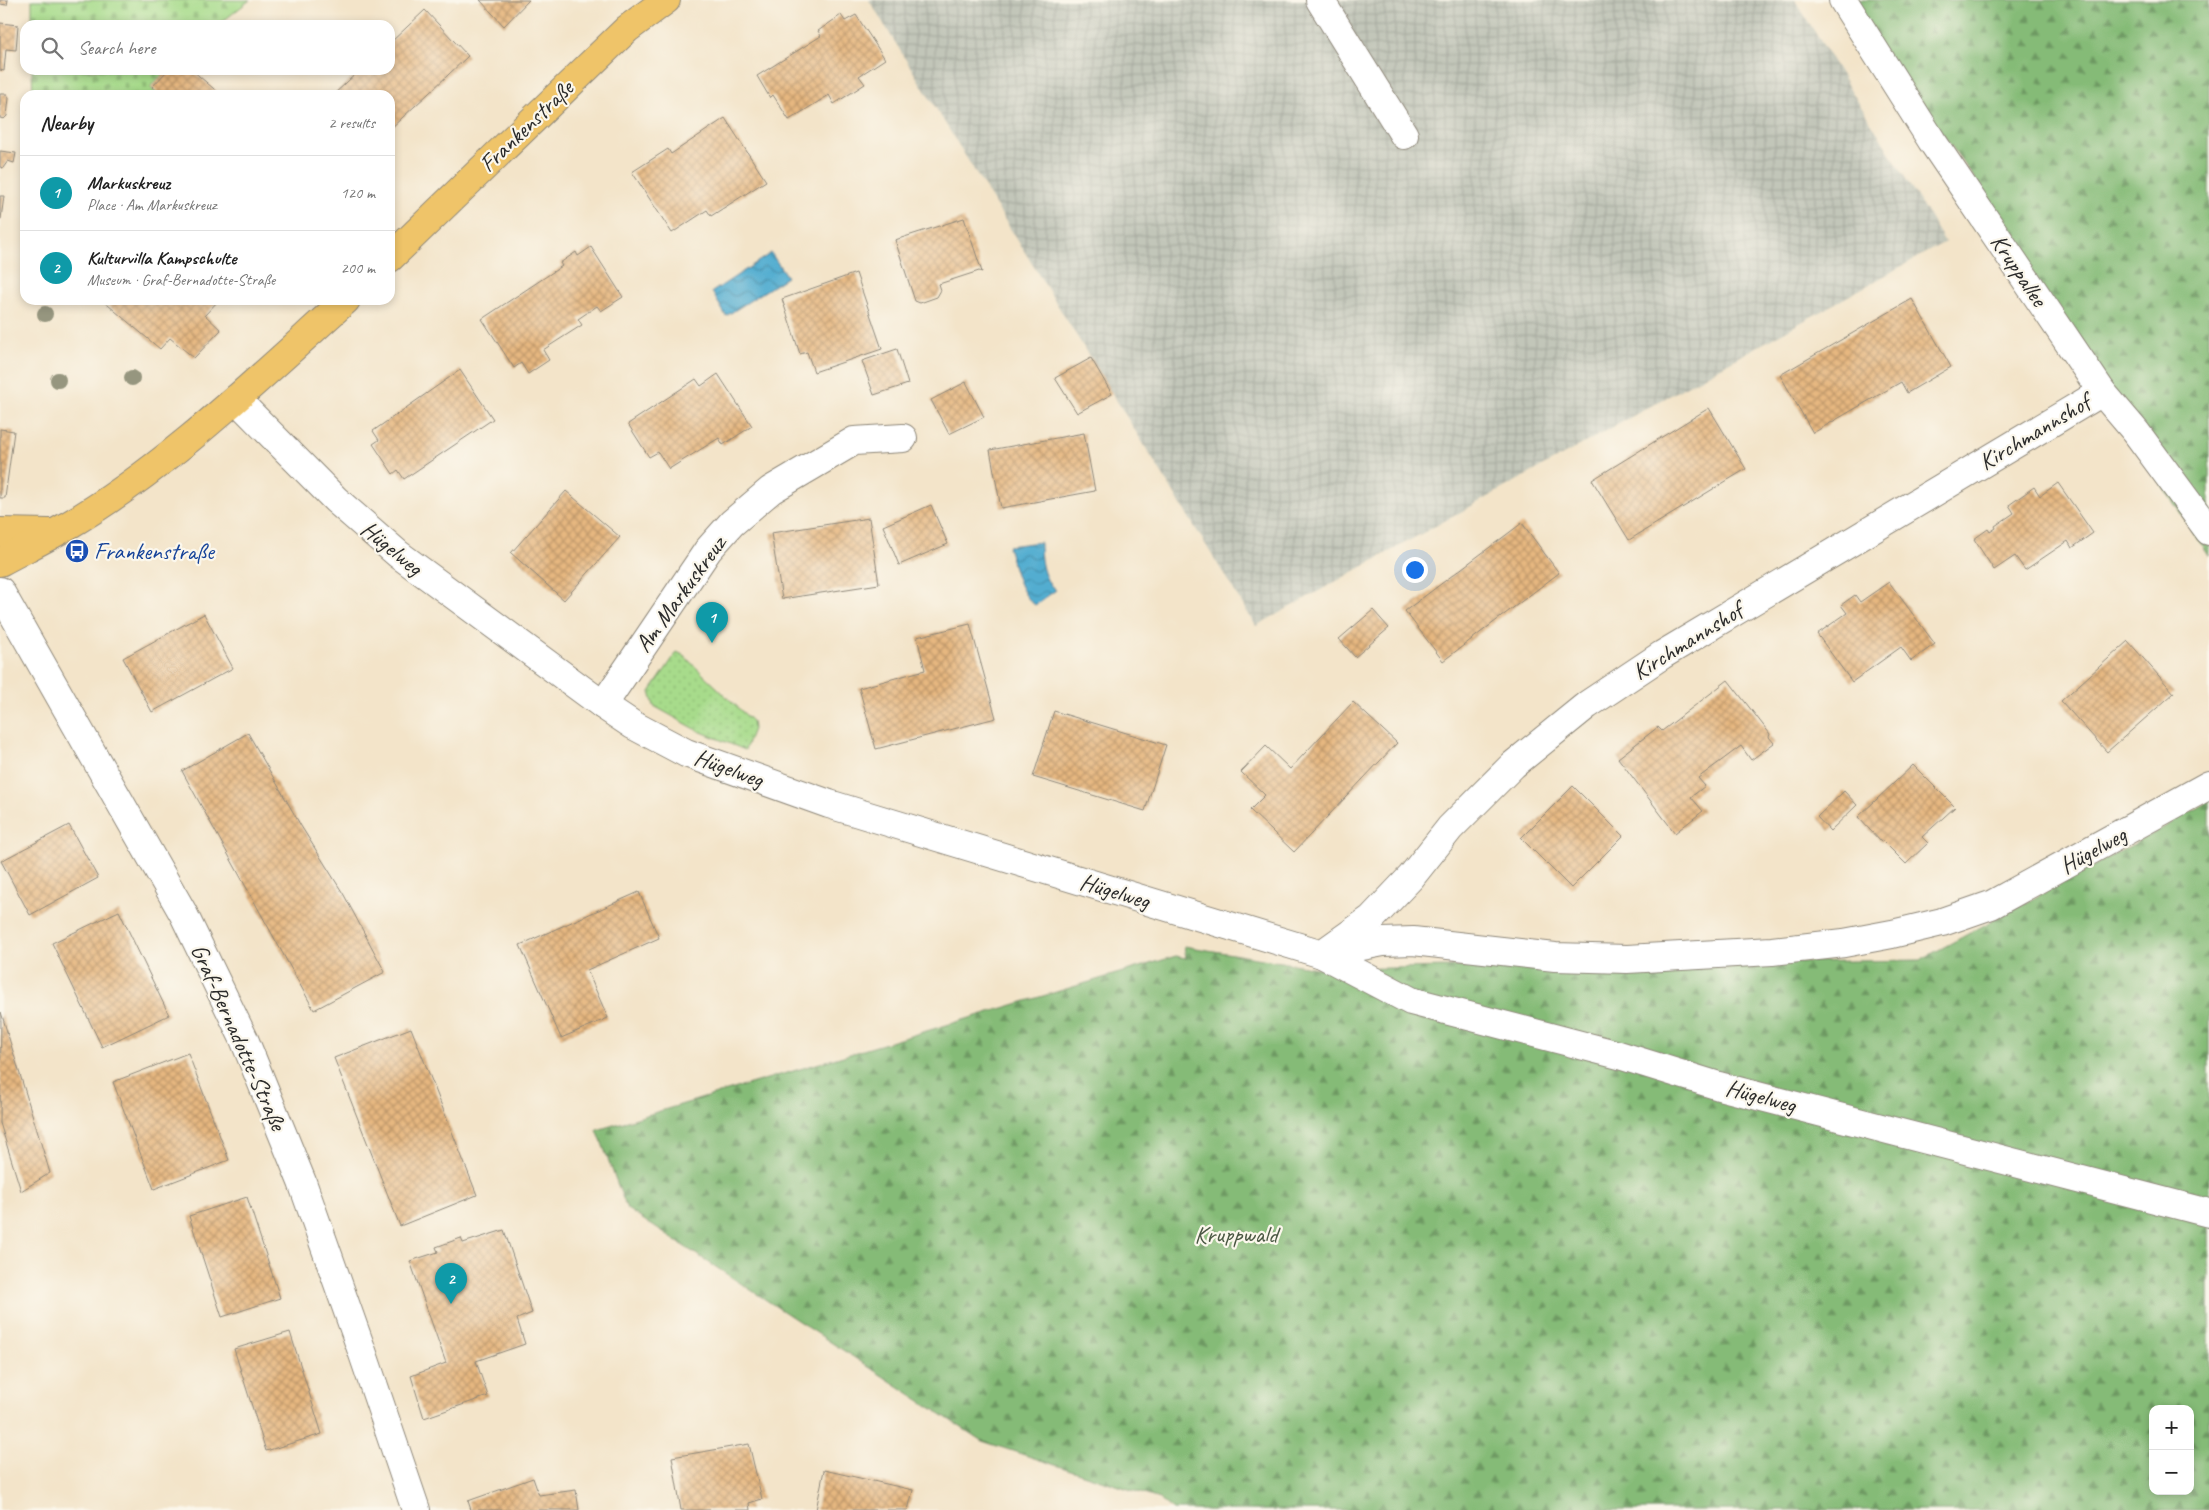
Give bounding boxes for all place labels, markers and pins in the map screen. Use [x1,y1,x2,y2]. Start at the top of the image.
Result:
place label: Frankenstraße [94,536,216,566]
bus stop icon: Frankenstraße [64,538,90,564]
pin: 1 [696,602,728,643]
pin: 2 [435,1263,467,1304]

